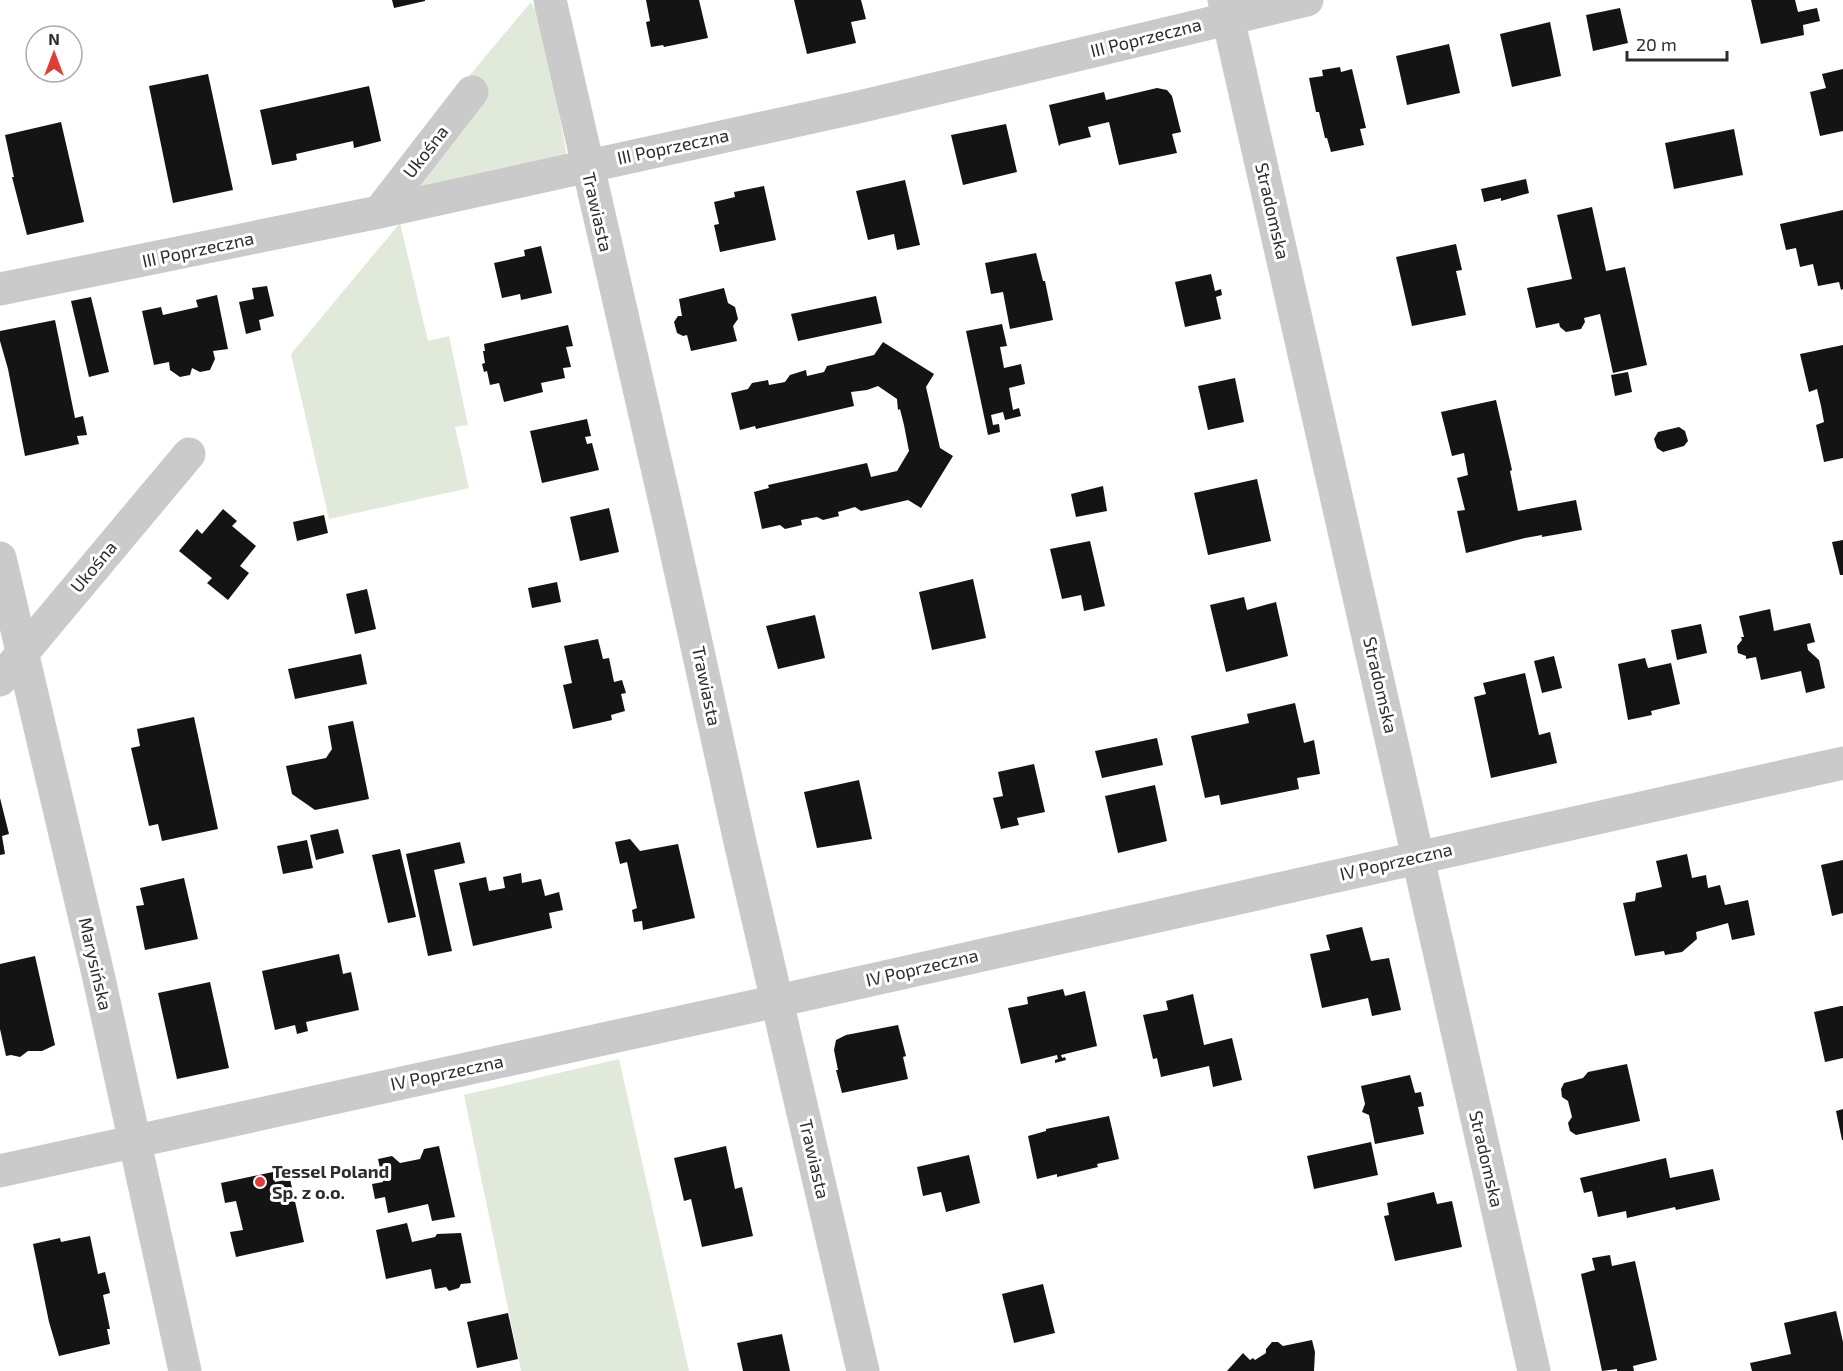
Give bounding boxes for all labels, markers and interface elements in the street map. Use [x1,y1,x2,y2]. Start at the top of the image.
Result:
street label: III Poprzeczna [1088,13,1204,61]
north arrow [24,24,84,84]
scale bar [1627,24,1728,62]
text: N [48,29,60,48]
text: 20 m [1636,33,1677,55]
street label: Ukośna [398,121,453,182]
street label: III Poprzeczna [615,123,731,169]
street label: Stradomska [1251,160,1295,261]
street label: Trawiasta [578,170,618,254]
street label: III Poprzeczna [140,226,256,272]
street label: Ukośna [65,536,121,597]
street label: Stradomska [1359,634,1403,735]
street label: Trawiasta [688,644,726,728]
street label: IV Poprzeczna [1337,837,1454,885]
street label: Marysińska [75,915,117,1012]
street label: IV Poprzeczna [863,943,980,991]
street label: IV Poprzeczna [388,1049,505,1095]
street label: Stradomska [1465,1108,1509,1209]
street label: Trawiasta [795,1117,835,1201]
place label: Tessel Poland Sp. z o.o. [272,1160,389,1203]
marker: Tessel Poland Sp. z o.o. [253,1175,267,1189]

